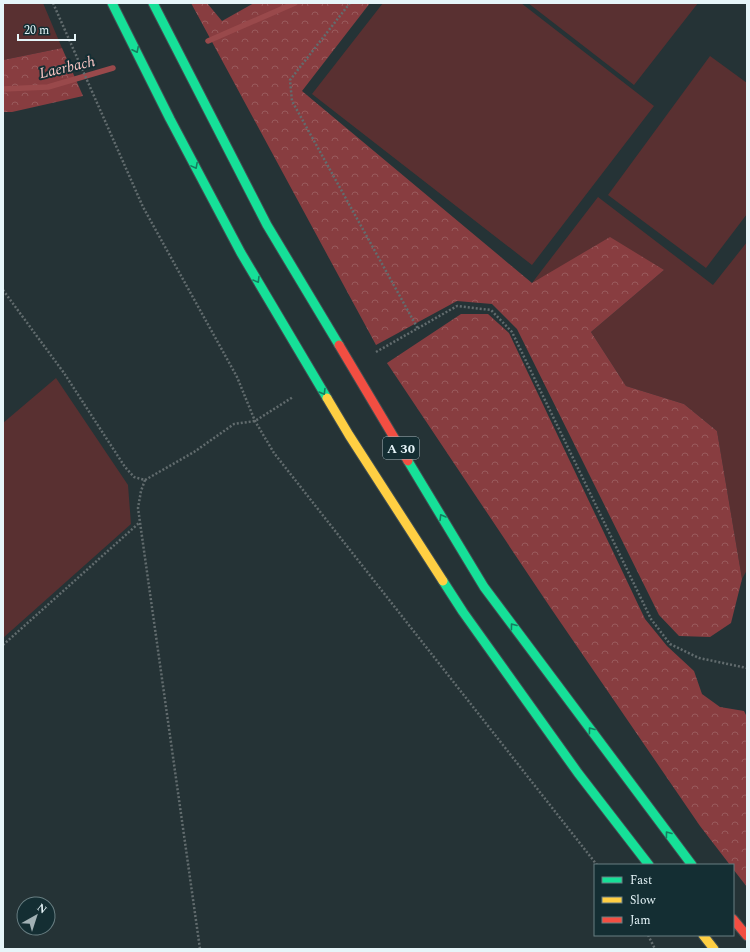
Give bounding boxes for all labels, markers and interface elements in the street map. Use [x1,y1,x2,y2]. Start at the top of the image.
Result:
scale bar [18,16,75,42]
text: 20 m [24,21,49,40]
one-way arrow [131,46,139,54]
water label: Laerbach [37,50,98,85]
one-way arrow [190,162,197,169]
one-way arrow [252,276,259,283]
one-way arrow [319,388,326,395]
road number: A 30 [383,437,419,459]
one-way arrow [439,514,446,521]
one-way arrow [511,623,518,630]
one-way arrow [588,727,595,734]
one-way arrow [666,831,673,838]
legend [594,864,734,936]
text: Fast [630,871,652,890]
text: Slow [630,891,656,910]
north arrow [16,896,56,936]
text: N [33,899,51,918]
text: Jam [630,911,651,930]

